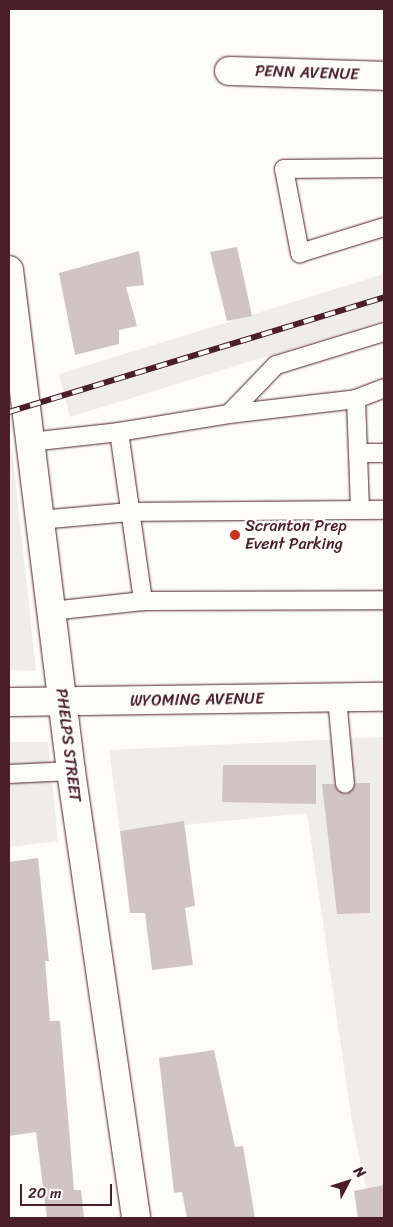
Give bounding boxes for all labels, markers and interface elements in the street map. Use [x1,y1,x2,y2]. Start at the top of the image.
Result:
street label: PENN AVENUE [255,62,359,84]
place label: Scranton Prep Event Parking [245,516,347,554]
marker: Scranton Prep Event Parking [229,529,241,541]
street label: PHELPS STREET [51,686,85,804]
street label: WYOMING AVENUE [130,689,264,711]
north arrow [323,1157,373,1207]
text: N [347,1160,373,1184]
scale bar [22,1174,115,1206]
text: 20 m [28,1180,62,1206]

